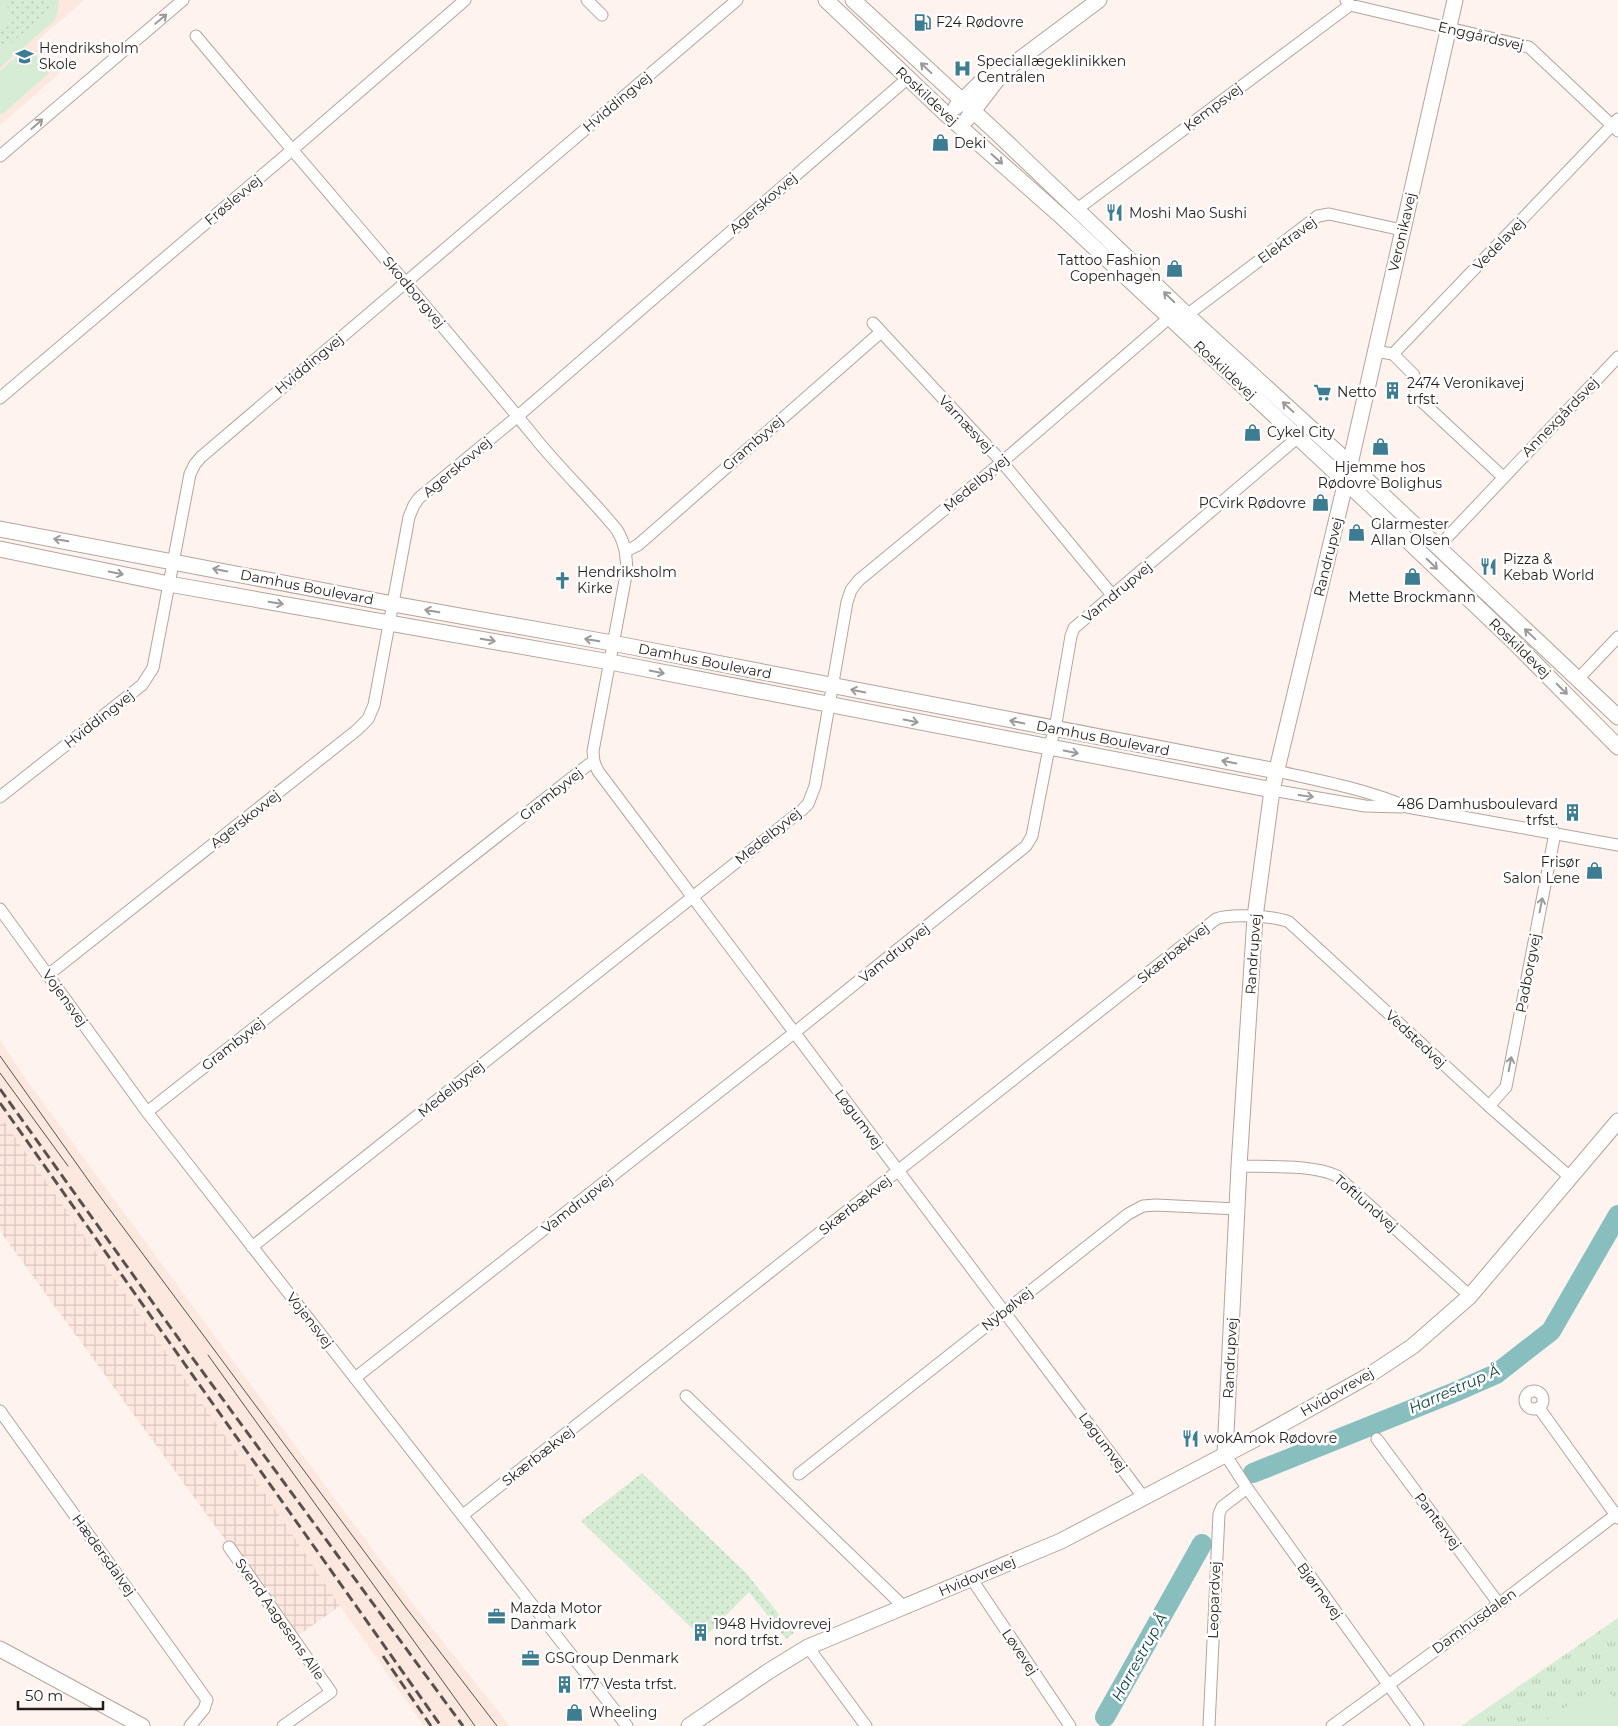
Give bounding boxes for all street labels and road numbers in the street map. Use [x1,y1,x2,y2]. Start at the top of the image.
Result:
street label: Enggårdsvej [1436,17,1526,55]
street label: Roskildevej [892,62,962,130]
street label: Hviddingvej [579,68,655,136]
street label: Kempsvej [1180,79,1246,135]
street label: Agerskovvej [725,169,801,237]
street label: Frøslevvej [201,171,265,229]
street label: Veronikavej [1384,191,1420,273]
street label: Elektravej [1254,213,1320,267]
street label: Vedelavej [1469,214,1529,274]
street label: Skodborgvej [379,253,449,331]
street label: Hviddingvej [271,330,347,398]
street label: Roskildevej [1190,336,1260,404]
street label: Annexgårdsvej [1518,374,1602,460]
street label: Varnæsvej [935,391,997,457]
street label: Grambyvej [719,411,787,475]
street label: Agerskovvej [419,433,495,501]
street label: Medelbyvej [940,450,1012,516]
street label: Randrupvej [1309,515,1347,599]
street label: Vamdrupvej [1078,558,1156,626]
street label: Damhus Boulevard [239,565,375,609]
street label: Roskildevej [1485,614,1555,682]
street label: Damhus Boulevard [637,639,773,683]
street label: Hviddingvej [60,686,138,752]
street label: Damhus Boulevard [1035,716,1171,760]
street label: Grambyvej [516,764,586,824]
street label: Agerskovvej [206,786,284,852]
street label: Medelbyvej [731,804,805,868]
street label: Randrupvej [1241,913,1265,995]
street label: Vamdrupvej [855,919,933,987]
street label: Skærbækvej [1134,919,1212,987]
street label: Padborgvej [1511,932,1545,1014]
street label: Vojensvej [38,966,92,1030]
street label: Vedstedvej [1382,1006,1450,1072]
street label: Grambyvej [198,1014,268,1074]
street label: Medelbyvej [414,1057,488,1121]
street label: Løgumvej [831,1086,887,1152]
street label: Vamdrupvej [538,1171,616,1237]
street label: Skærbækvej [815,1171,895,1239]
street label: Toftlundvej [1331,1171,1401,1235]
street label: Nybølvej [978,1283,1036,1335]
street label: Vojensvej [283,1289,337,1351]
street label: Randrupvej [1219,1317,1241,1399]
street label: Hvidovrevej [1297,1364,1377,1420]
street label: Løgumvej [1075,1409,1131,1475]
street label: Skærbækvej [498,1422,578,1490]
street label: Pantervej [1411,1489,1465,1553]
street label: Hædersdalvej [68,1511,140,1599]
street label: Hvidovrevej [936,1552,1018,1600]
street label: Svend Aagesens Alle [231,1555,329,1683]
street label: Bjørnevej [1293,1559,1347,1623]
street label: Leopardvej [1204,1561,1224,1639]
street label: Damhusdalen [1428,1584,1520,1658]
street label: Løvevej [998,1625,1042,1679]

